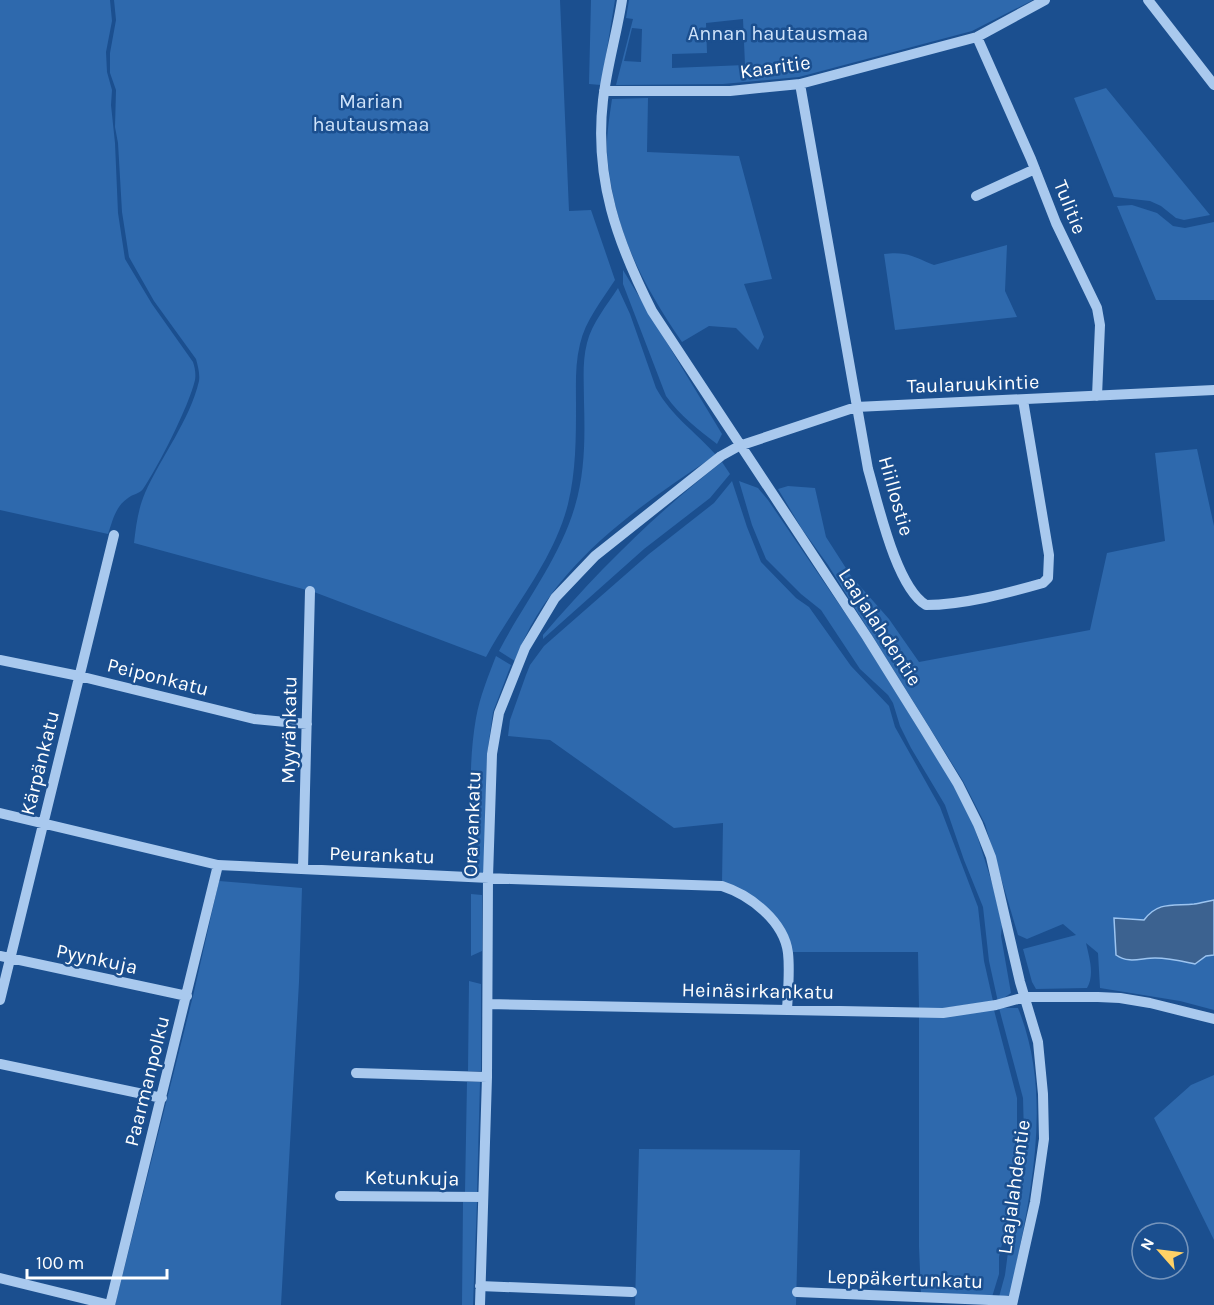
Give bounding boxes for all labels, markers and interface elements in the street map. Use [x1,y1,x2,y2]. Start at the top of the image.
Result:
park label: Annan hautausmaa [688,22,868,45]
street label: Kaaritie [738,51,812,83]
park label: Marian hautausmaa [312,90,430,136]
street label: Tulitie [1049,177,1091,237]
street label: Taularuukintie [906,370,1040,398]
street label: Hiillostie [874,454,918,538]
street label: Laajalahdentie [834,564,926,690]
street label: Peiponkatu [105,653,211,701]
street label: Myyränkatu [277,676,301,784]
street label: Kärpänkatu [16,708,64,818]
street label: Oravankatu [459,771,485,877]
street label: Peurankatu [329,842,435,868]
street label: Pyynkuja [54,939,140,979]
street label: Heinäsirkankatu [681,978,835,1004]
street label: Paarmanpolku [120,1013,174,1149]
street label: Laajalahdentie [993,1118,1035,1256]
street label: Ketunkuja [364,1166,460,1190]
north arrow [1130,1221,1190,1281]
text: N [1136,1235,1158,1254]
scale bar [27,1242,166,1280]
text: 100 m [36,1252,84,1274]
street label: Leppäkertunkatu [826,1265,984,1293]

